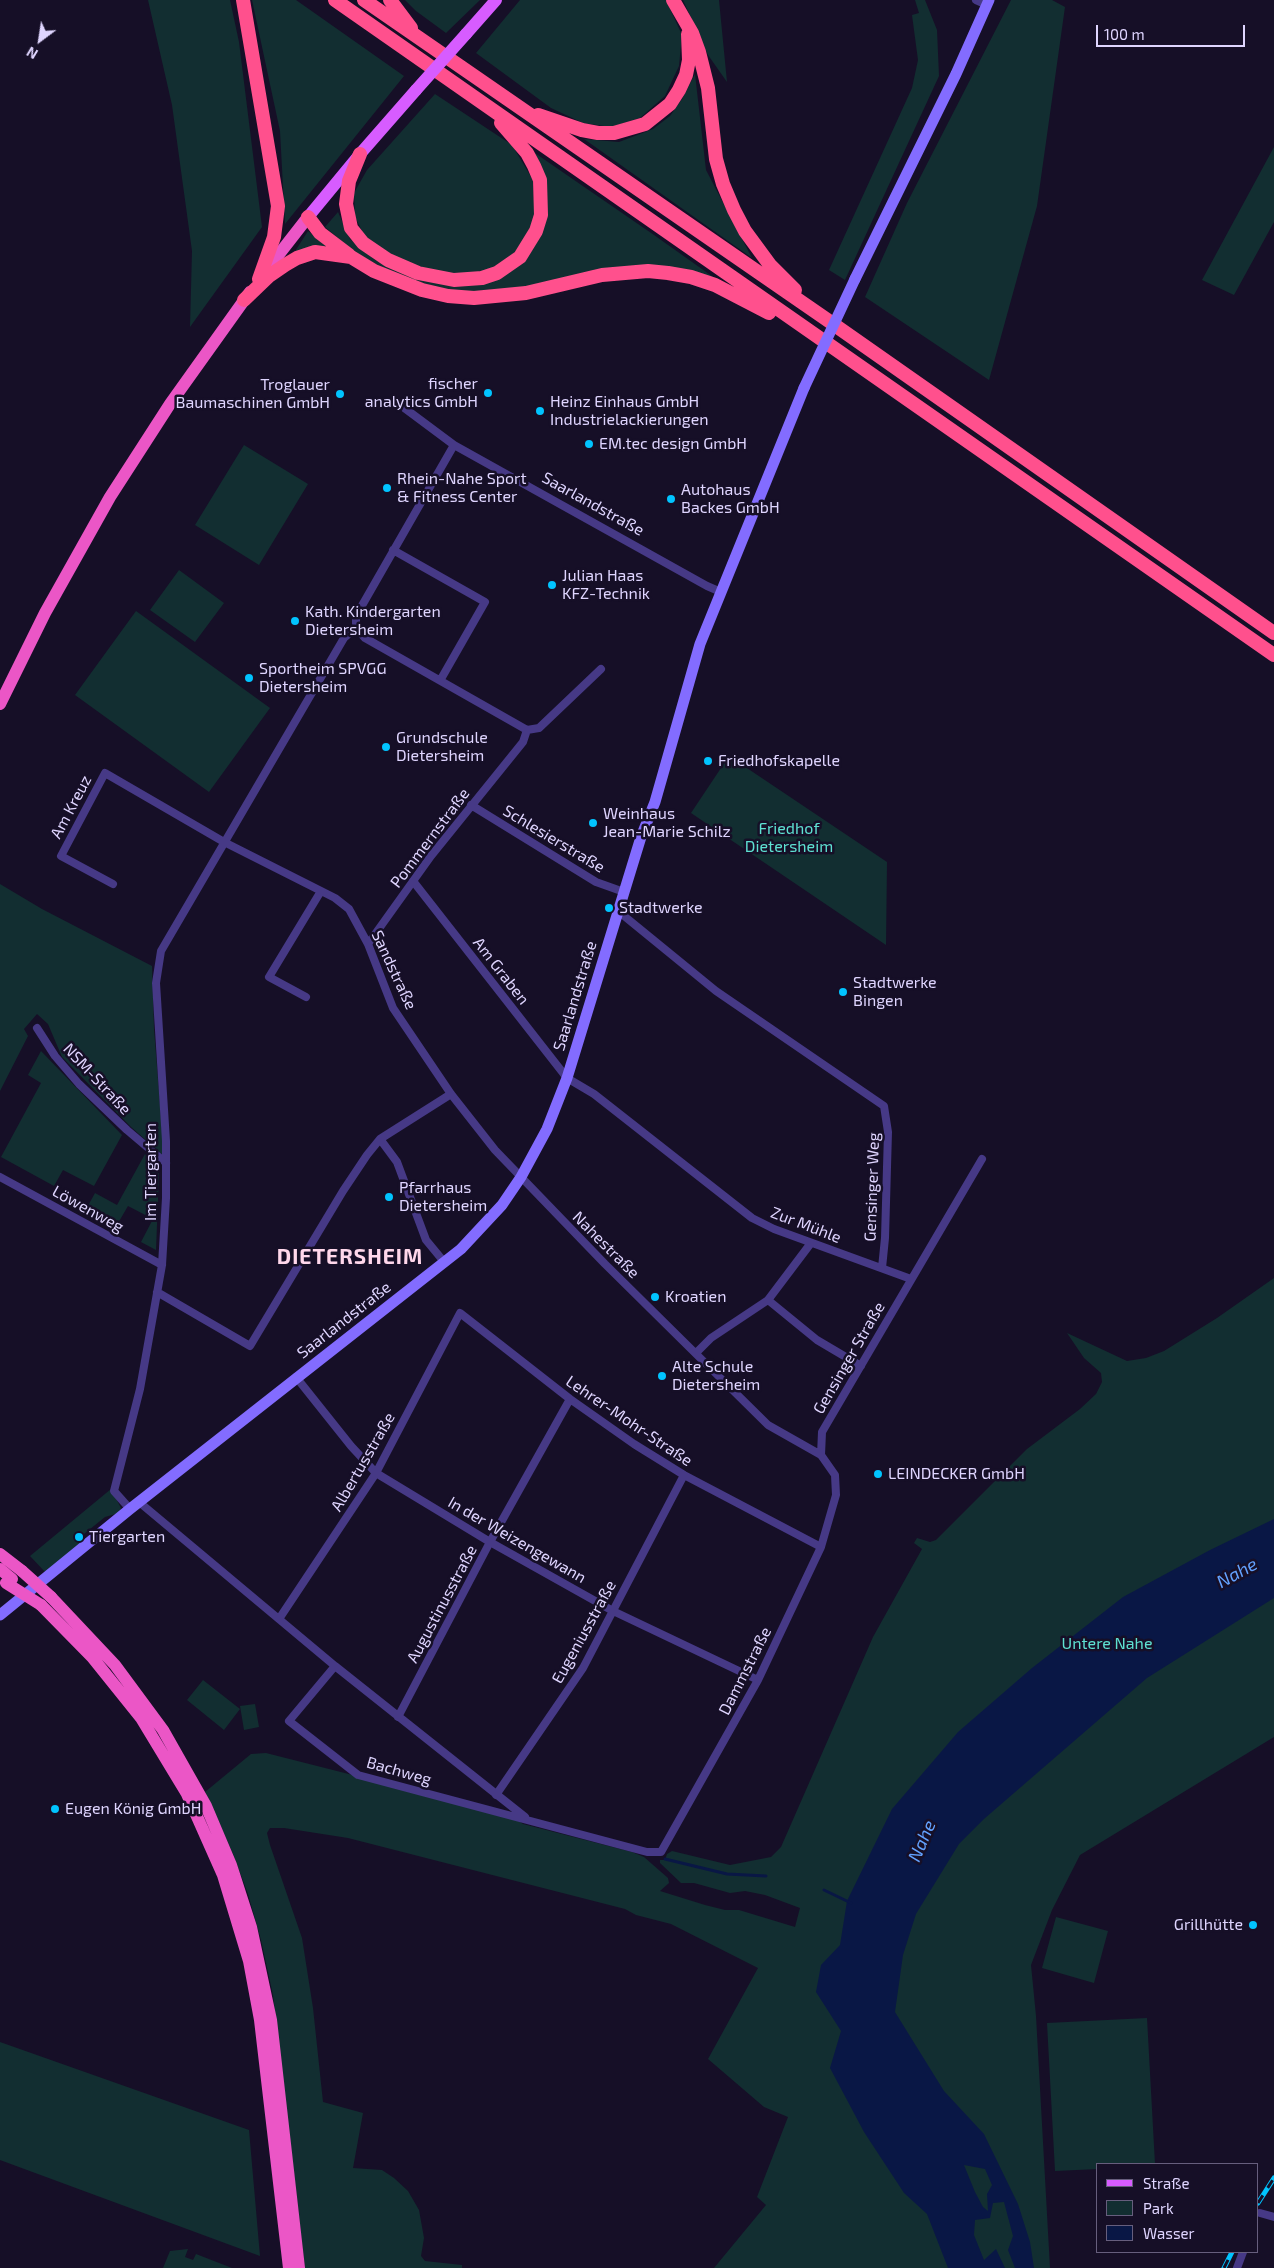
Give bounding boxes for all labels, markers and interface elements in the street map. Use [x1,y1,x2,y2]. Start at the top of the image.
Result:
north arrow [15,15,65,65]
scale bar [1099,15,1248,47]
text: 100 m [1104,25,1145,43]
text: N [23,43,41,63]
place label: fischer analytics GmbH [365,374,478,412]
place label: Troglauer Baumaschinen GmbH [176,375,330,413]
marker: fischer analytics GmbH [482,387,494,399]
marker: Troglauer Baumaschinen GmbH [334,388,346,400]
place label: Heinz Einhaus GmbH Industrielackierungen [550,392,709,430]
marker: Heinz Einhaus GmbH Industrielackierungen [534,405,546,417]
place label: EM.tec design GmbH [599,434,747,454]
marker: EM.tec design GmbH [583,438,595,450]
street label: Saarlandstraße [539,468,647,540]
place label: Rhein-Nahe Sport & Fitness Center [397,469,527,507]
place label: Autohaus Backes GmbH [681,480,780,518]
marker: Rhein-Nahe Sport & Fitness Center [381,482,393,494]
marker: Autohaus Backes GmbH [665,493,677,505]
place label: Julian Haas KFZ-Technik [562,566,650,604]
marker: Julian Haas KFZ-Technik [546,579,558,591]
place label: Kath. Kindergarten Dietersheim [305,602,441,640]
marker: Kath. Kindergarten Dietersheim [289,615,301,627]
place label: Sportheim SPVGG Dietersheim [259,659,386,697]
marker: Sportheim SPVGG Dietersheim [243,672,255,684]
place label: Grundschule Dietersheim [396,728,488,766]
marker: Grundschule Dietersheim [380,741,392,753]
place label: Friedhofskapelle [718,751,840,771]
marker: Friedhofskapelle [702,755,714,767]
street label: Am Kreuz [46,772,96,842]
street label: Pommernstraße [386,784,474,892]
street label: Schlesierstraße [500,801,608,877]
place label: Weinhaus Jean-Marie Schilz [603,804,731,842]
marker: Weinhaus Jean-Marie Schilz [587,817,599,829]
park label: Friedhof Dietersheim [745,819,833,857]
place label: Stadtwerke [619,898,703,918]
marker: Stadtwerke [603,902,615,914]
street label: Sandstraße [367,927,421,1013]
street label: Am Graben [469,934,533,1008]
street label: Saarlandstraße [549,939,601,1053]
place label: Stadtwerke Bingen [853,973,937,1011]
marker: Stadtwerke Bingen [837,986,849,998]
street label: NSM-Straße [59,1039,135,1119]
street label: Im Tiergarten [141,1123,161,1221]
street label: Gensinger Weg [861,1132,883,1242]
place label: Pfarrhaus Dietersheim [399,1178,487,1216]
street label: Löwenweg [49,1181,127,1237]
marker: Pfarrhaus Dietersheim [383,1191,395,1203]
street label: Zur Mühle [768,1203,844,1247]
street label: Nahestraße [569,1208,643,1282]
district label: DIETERSHEIM [275,1244,425,1270]
street label: Saarlandstraße [293,1277,395,1363]
place label: Kroatien [665,1287,726,1307]
marker: Kroatien [649,1291,661,1303]
street label: Gensinger Straße [809,1298,889,1418]
place label: Alte Schule Dietersheim [672,1357,760,1395]
marker: Alte Schule Dietersheim [656,1370,668,1382]
street label: Lehrer-Mohr-Straße [562,1372,696,1470]
street label: Albertusstraße [327,1409,399,1515]
place label: LEINDECKER GmbH [888,1464,1025,1484]
marker: LEINDECKER GmbH [872,1468,884,1480]
street label: In der Weizengewann [445,1493,589,1587]
place label: Tiergarten [89,1527,165,1547]
marker: Tiergarten [73,1531,85,1543]
street label: Augustinusstraße [403,1542,481,1666]
water label: Nahe [1213,1553,1261,1593]
street label: Eugeniusstraße [548,1577,620,1687]
street label: Dammstraße [715,1624,775,1718]
park label: Untere Nahe [1062,1634,1152,1654]
street label: Bachweg [364,1753,434,1789]
place label: Eugen König GmbH [65,1799,201,1819]
marker: Eugen König GmbH [49,1803,61,1815]
water label: Nahe [904,1817,940,1865]
place label: Grillhütte [1174,1915,1243,1935]
marker: Grillhütte [1247,1919,1259,1931]
legend [1096,2163,1259,2253]
text: Straße [1143,2174,1189,2192]
text: Park [1143,2199,1174,2217]
text: Wasser [1143,2224,1195,2242]

